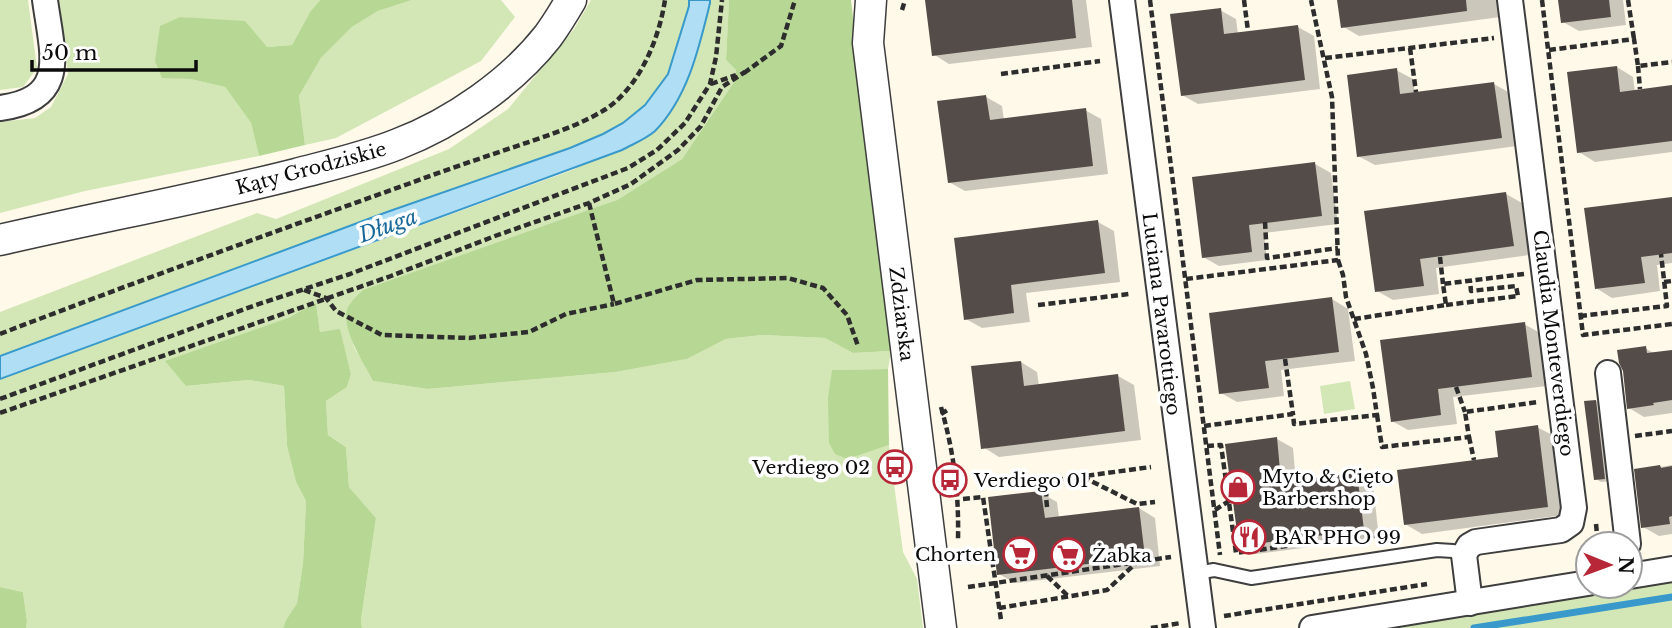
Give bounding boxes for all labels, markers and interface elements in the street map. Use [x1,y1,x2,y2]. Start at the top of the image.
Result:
scale bar [32,28,196,72]
text: 50 m [42,40,98,66]
street label: Kąty Grodziskie [233,137,389,200]
water label: Długa [354,203,421,249]
street label: Luciana Pavarottiego [1138,211,1185,417]
street label: Claudia Monteverdiego [1528,228,1579,458]
street label: Zdziarska [884,266,919,363]
bus stop icon: Verdiego 02 [876,448,914,486]
place label: Verdiego 02 [751,456,870,479]
bus stop icon: Verdiego 01 [931,461,969,499]
place label: Myto & Cięto Barbershop [1262,465,1394,510]
shop icon: Myto & Cięto Barbershop [1219,468,1257,506]
place label: Verdiego 01 [973,469,1088,492]
restaurant icon: BAR PHO 99 [1230,518,1268,556]
place label: BAR PHO 99 [1274,526,1401,549]
north arrow [1574,530,1644,600]
supermarket icon: Chorten [1001,535,1039,573]
supermarket icon: Żabka [1049,536,1087,574]
place label: Chorten [915,543,996,566]
place label: Żabka [1092,544,1152,567]
text: N [1614,556,1637,575]

